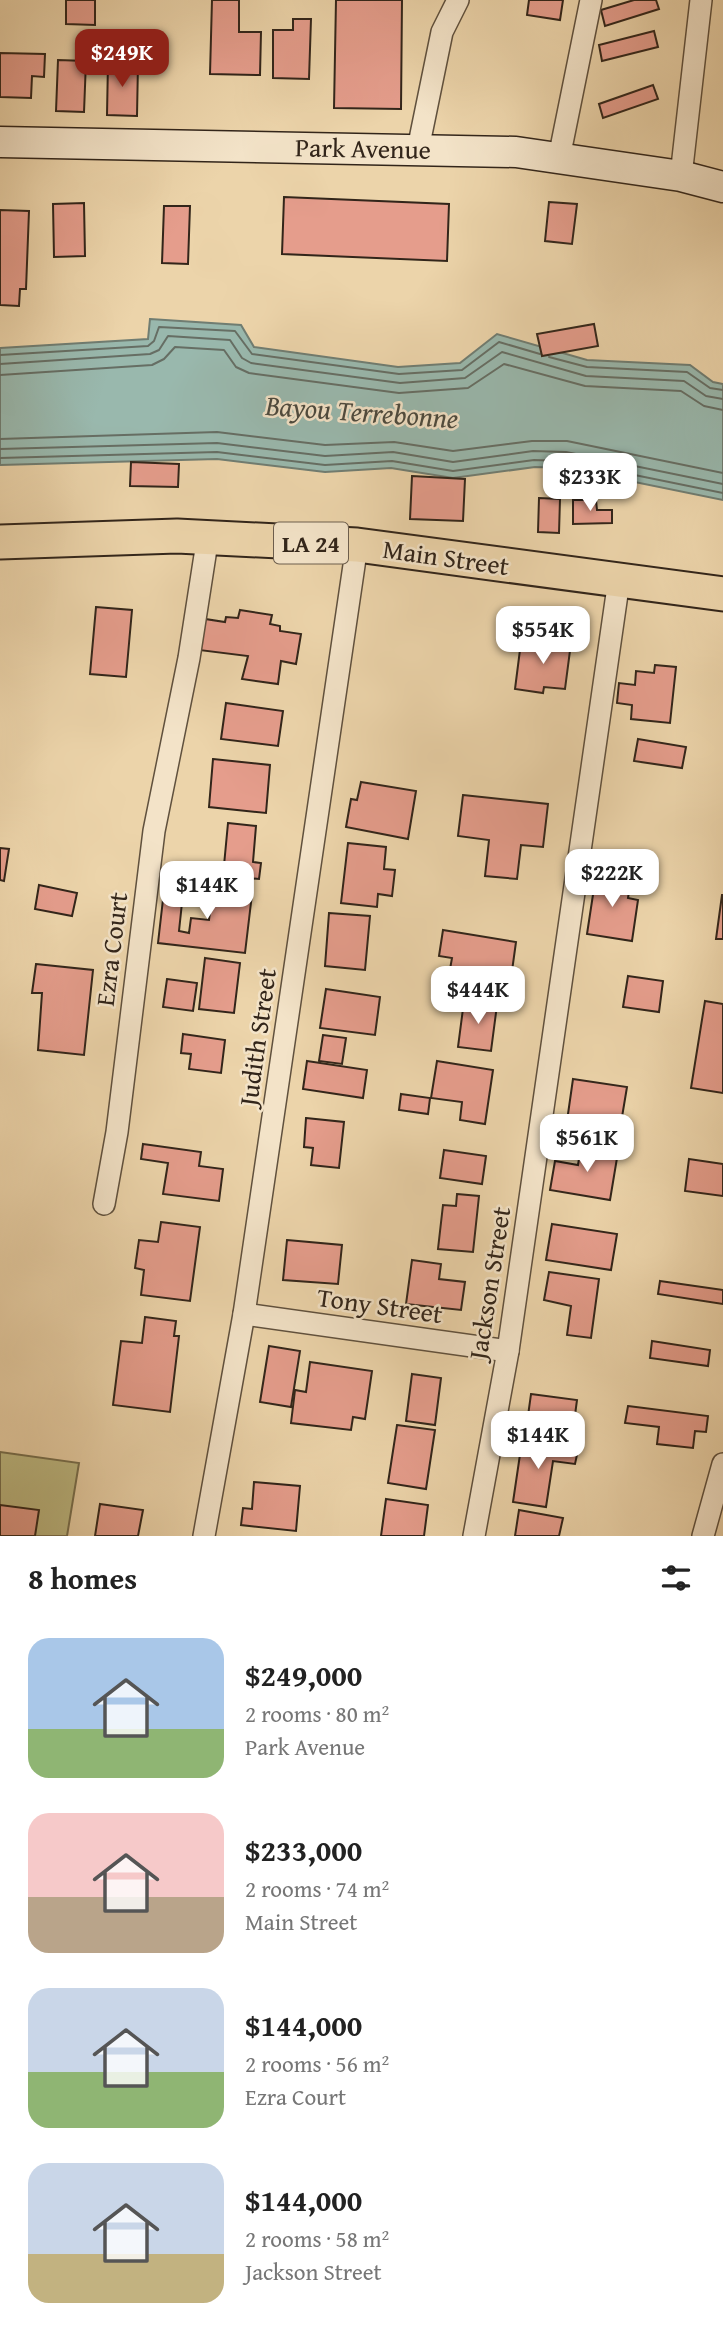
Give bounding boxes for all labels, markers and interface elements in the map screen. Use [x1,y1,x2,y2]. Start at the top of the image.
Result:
pin: $249K [73,29,171,89]
text: $249K [91,35,153,68]
street label: Park Avenue [295,127,431,169]
water label: Bayou Terrebonne [263,384,460,438]
pin: $233K [541,454,639,513]
text: $233K [559,459,621,492]
road number: LA 24 [274,522,348,564]
street label: Main Street [380,529,512,585]
pin: $554K [494,606,592,666]
text: $554K [512,612,574,645]
pin: $222K [563,850,661,909]
text: $222K [581,855,643,888]
pin: $144K [158,862,256,921]
text: $144K [176,867,238,900]
street label: Ezra Court [85,890,137,1008]
street label: Judith Street [228,966,286,1111]
pin: $444K [429,967,527,1026]
text: $444K [447,972,509,1005]
pin: $561K [538,1114,636,1174]
text: $561K [556,1120,618,1153]
street label: Jackson Street [457,1204,520,1365]
street label: Tony Street [315,1277,445,1333]
pin: $144K [489,1412,587,1471]
text: $144K [507,1417,569,1450]
text: 8 homes [28,1556,137,1600]
icon: filters [657,1559,695,1597]
text: $249,000 [245,1653,362,1697]
icon: home [84,1666,168,1750]
text: 2 rooms · 80 m² [245,1697,389,1730]
text: Park Avenue [245,1730,365,1763]
text: $233,000 [245,1828,362,1872]
icon: home [84,1841,168,1925]
text: 2 rooms · 74 m² [245,1872,389,1905]
text: Main Street [245,1905,357,1938]
text: $144,000 [245,2003,362,2047]
icon: home [84,2016,168,2100]
text: 2 rooms · 56 m² [245,2047,389,2080]
text: Ezra Court [245,2080,346,2113]
text: $144,000 [245,2178,362,2222]
icon: home [84,2191,168,2275]
text: 2 rooms · 58 m² [245,2222,389,2255]
text: Jackson Street [245,2255,382,2288]

